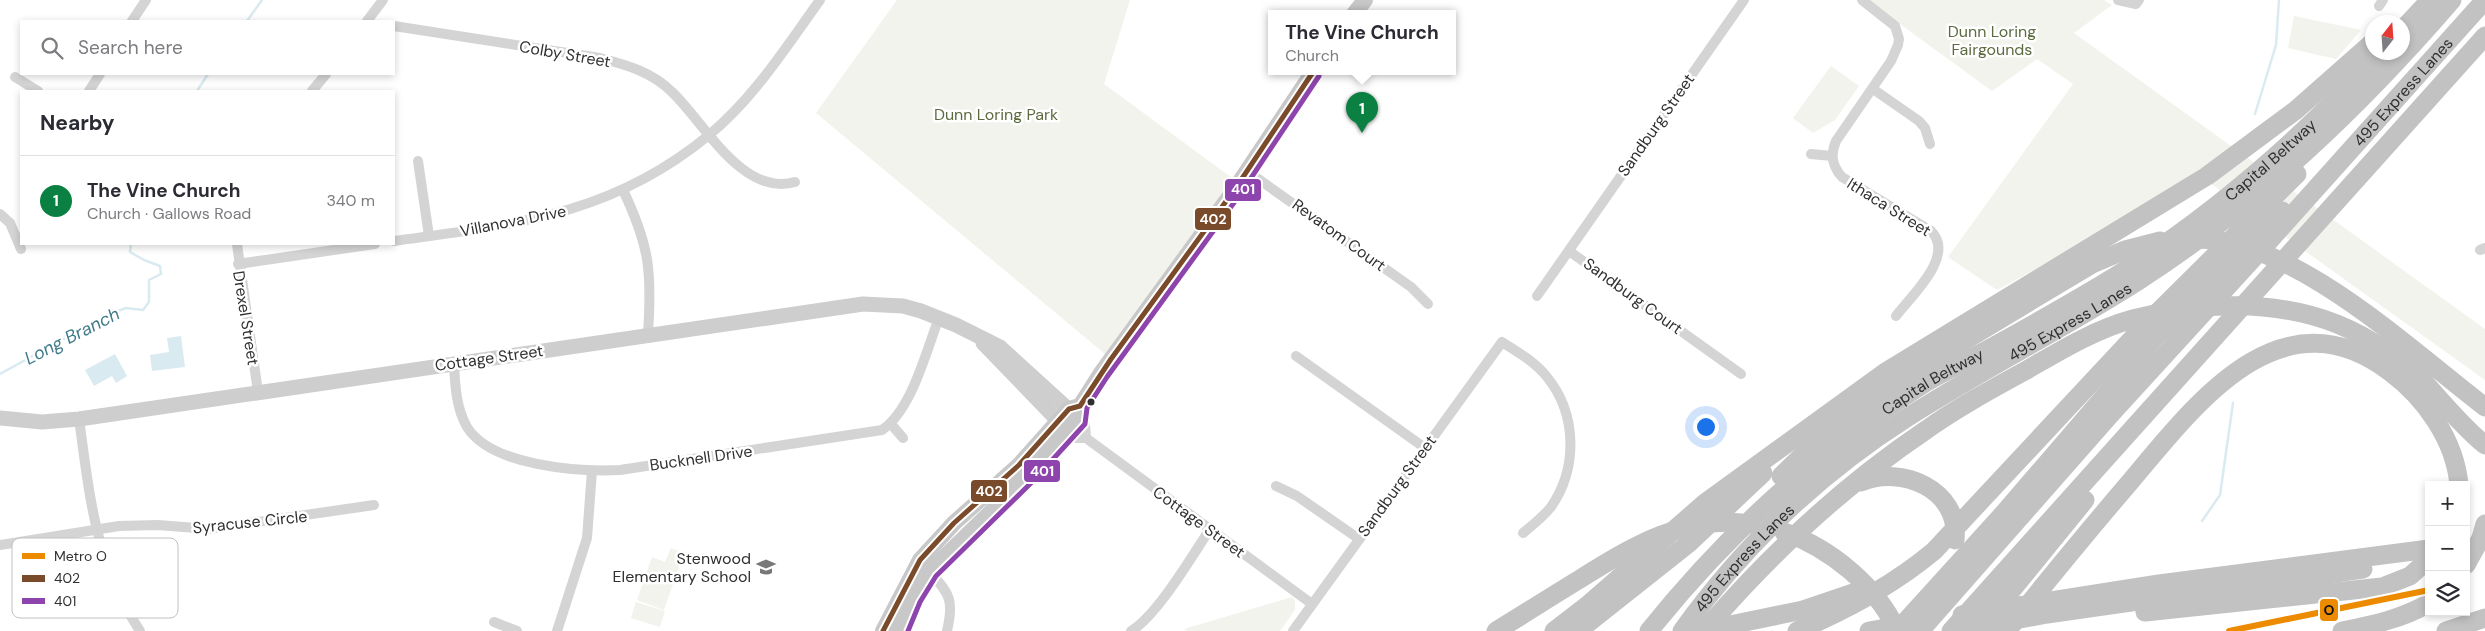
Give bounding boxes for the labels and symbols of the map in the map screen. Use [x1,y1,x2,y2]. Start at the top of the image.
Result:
north arrow [2365,15,2410,60]
park label: Dunn Loring Fairgounds [1948,21,2036,60]
street label: 495 Express Lanes [2349,33,2457,151]
street label: Colby Street [518,36,612,72]
street label: Sandburg Street [1613,70,1699,180]
pin: 1 [1346,92,1378,133]
park label: Dunn Loring Park [934,104,1058,125]
street label: Capital Beltway [2220,114,2320,206]
street label: Ithaca Street [1843,173,1935,241]
line badge: 401 [1224,178,1262,202]
text: 401 [1231,180,1255,198]
street label: Revatom Court [1288,194,1390,276]
street label: Villanova Drive [458,200,568,242]
line badge: 402 [1194,207,1232,231]
text: 402 [1200,210,1226,228]
street label: Sandburg Court [1579,253,1687,339]
street label: Drexel Street [228,269,264,367]
street label: 495 Express Lanes [2004,277,2135,366]
water label: Long Branch [20,302,124,370]
street label: Cottage Street [433,340,545,376]
street label: Capital Beltway [1877,343,1987,419]
unlabelled marker [1086,397,1096,407]
your location [1693,414,1719,440]
street label: Sandburg Street [1353,431,1441,541]
street label: Bucknell Drive [648,440,754,476]
line badge: 401 [1023,459,1061,483]
text: 401 [1030,462,1054,480]
line badge: 402 [970,479,1008,503]
street label: Cottage Street [1149,481,1249,563]
text: 402 [976,482,1002,500]
street label: 495 Express Lanes [1689,499,1799,616]
street label: Syracuse Circle [192,506,308,538]
legend [12,538,178,618]
text: Metro O [54,547,107,565]
place label: Stenwood Elementary School [613,548,751,587]
school or university icon: Stenwood Elementary School [755,556,777,578]
text: 402 [54,569,80,587]
text: 401 [54,592,76,610]
line badge: O [2319,598,2339,622]
text: O [2324,601,2335,619]

